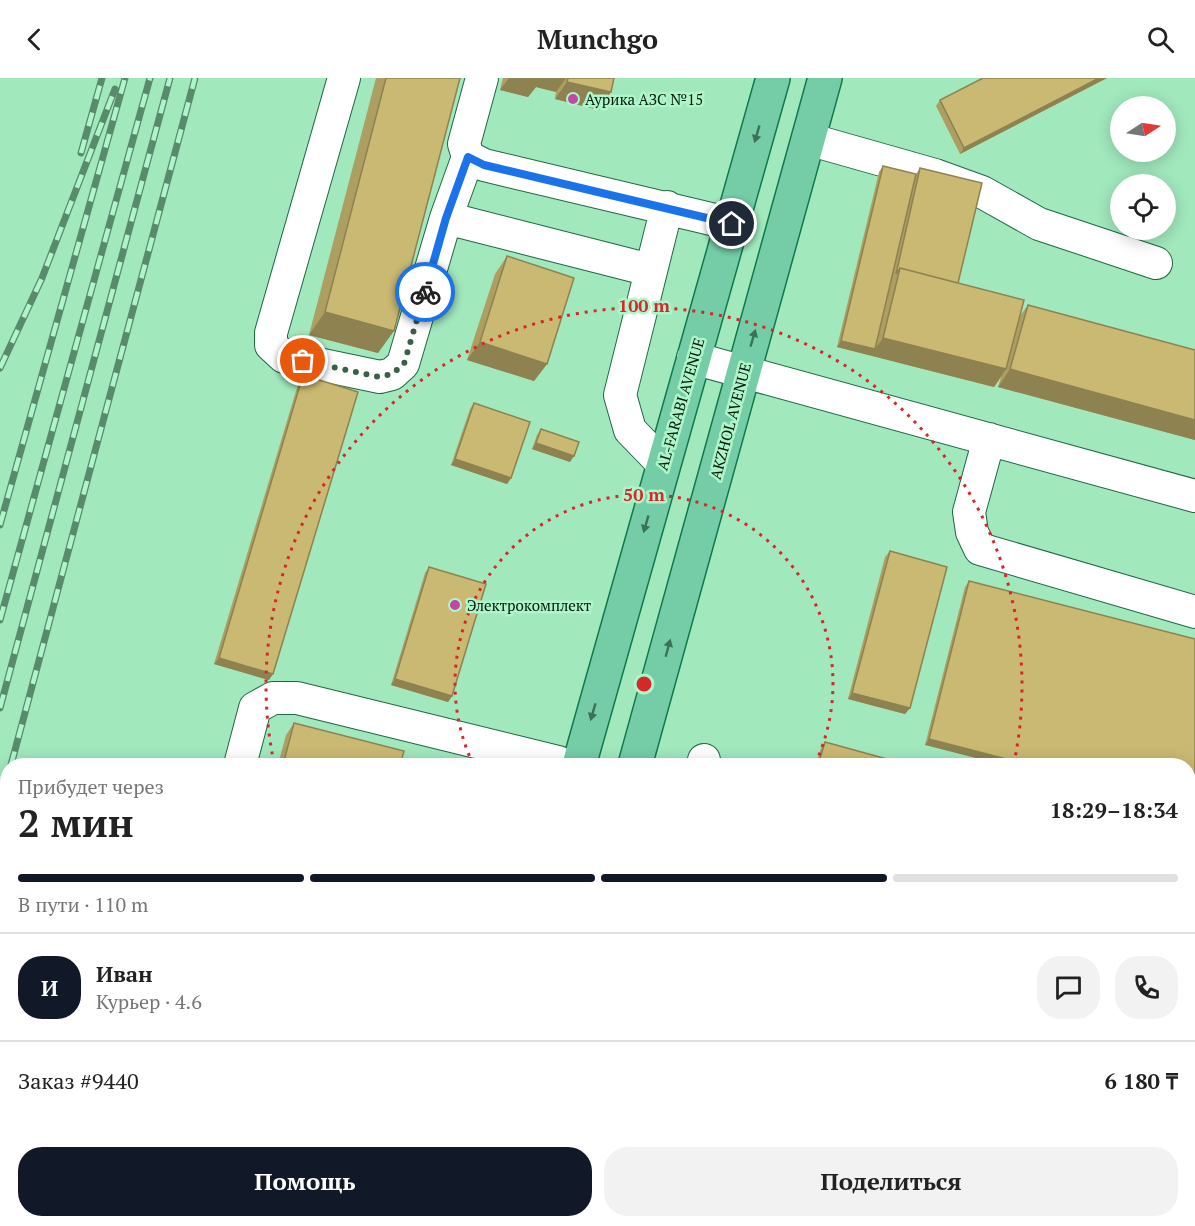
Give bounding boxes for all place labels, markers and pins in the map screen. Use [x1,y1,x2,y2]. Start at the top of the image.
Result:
place label: Аурика АЗС №15 [585,89,703,109]
marker: Аурика АЗС №15 [566,92,580,106]
pin [706,198,757,249]
pin [277,335,328,386]
place label: Электрокомплект [467,595,592,615]
marker: Электрокомплект [448,598,462,612]
centre of rings [634,674,654,694]

